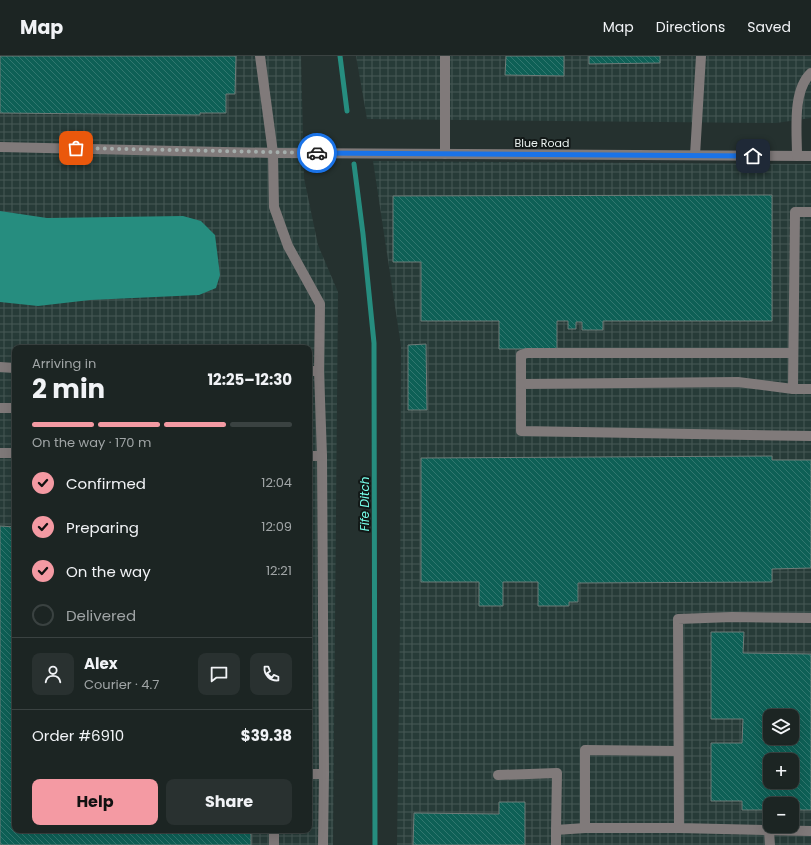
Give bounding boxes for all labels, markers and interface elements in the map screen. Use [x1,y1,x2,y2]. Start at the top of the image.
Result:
text: Map [20,14,63,41]
text: Map [603,17,634,37]
text: Directions [656,17,725,37]
text: Saved [747,17,791,37]
pin [59,131,93,165]
courier [297,133,337,173]
street label: Blue Road [515,135,569,151]
icon: bag [65,137,87,159]
pin [736,139,770,173]
icon: car [306,142,328,164]
icon: home [742,145,764,167]
text: Arriving in [32,354,96,373]
text: 12:25–12:30 [207,369,292,390]
text: 2 min [32,371,105,407]
text: On the way · 170 m [32,433,151,452]
icon: check [32,472,54,494]
text: Confirmed [66,473,146,494]
text: 12:04 [261,473,292,492]
water label: Fife Ditch [356,477,373,531]
icon: check [32,516,54,538]
text: Preparing [66,517,139,538]
text: 12:09 [261,517,292,536]
icon: check [32,560,54,582]
text: On the way [66,561,151,582]
text: 12:21 [266,561,292,580]
text: Delivered [66,605,136,626]
button: person [32,653,74,695]
text: Alex [84,653,118,674]
button: chat [198,653,240,695]
button: phone [250,653,292,695]
text: Courier · 4.7 [84,675,159,694]
map controls [763,709,799,833]
button: layers [763,709,799,745]
text: Order #6910 [32,725,124,746]
text: $39.38 [241,725,292,746]
button: + [763,753,799,789]
button: Help [32,779,158,825]
button: Share [166,779,292,825]
button: − [763,797,799,833]

